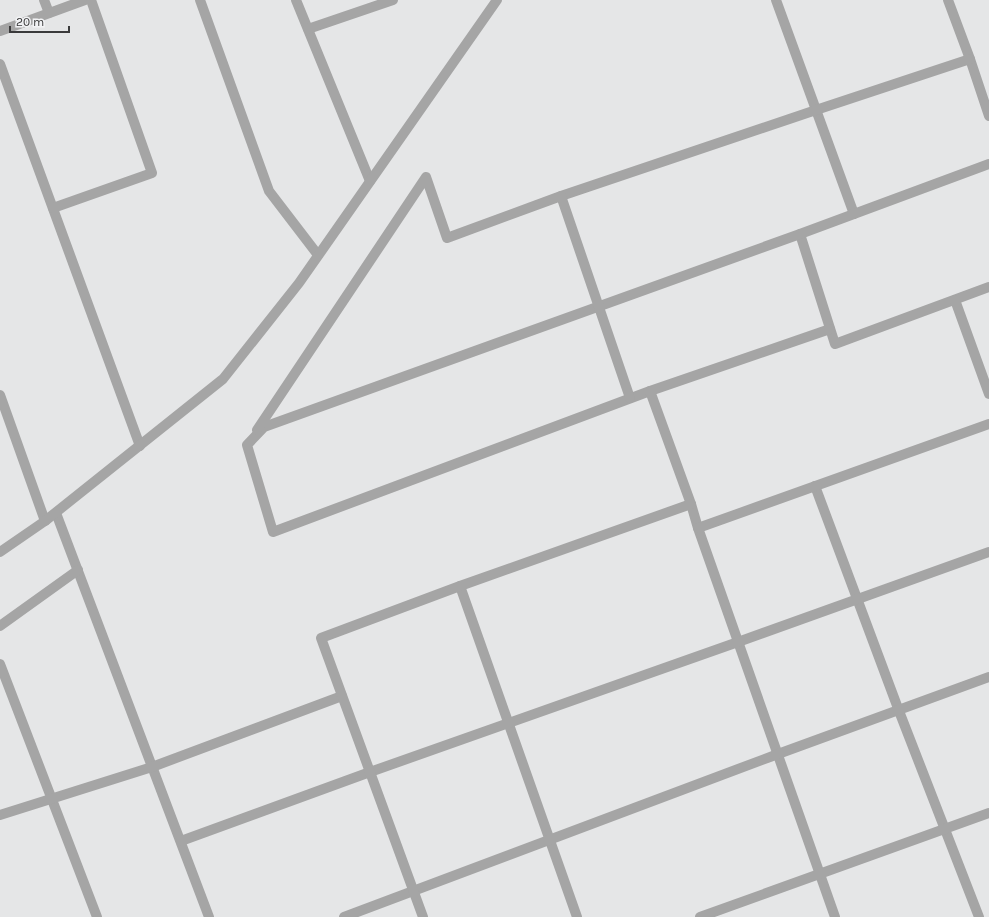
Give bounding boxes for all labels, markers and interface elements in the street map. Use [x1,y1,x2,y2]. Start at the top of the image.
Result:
scale bar [10,8,69,34]
text: 20 m [16,15,44,29]

